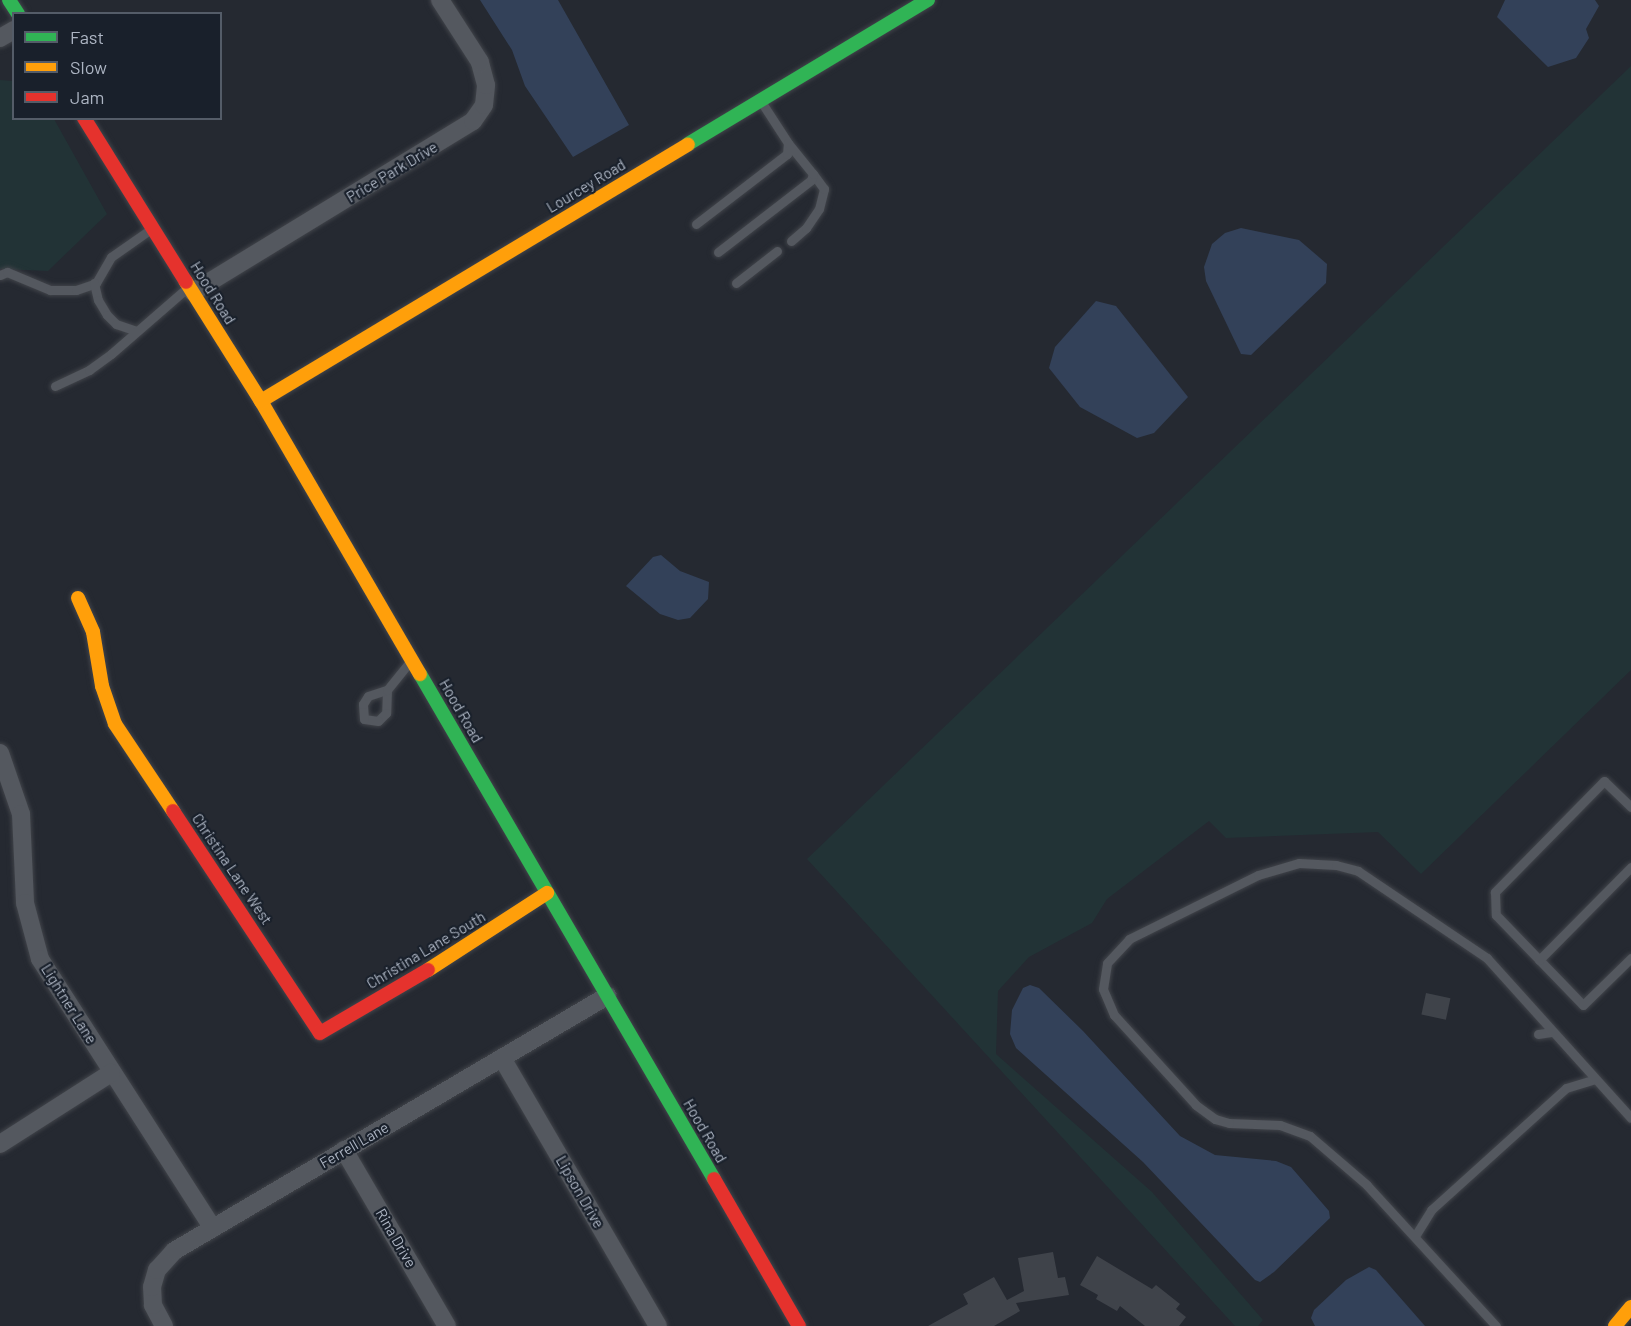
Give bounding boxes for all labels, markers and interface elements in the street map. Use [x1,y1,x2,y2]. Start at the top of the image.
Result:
legend [12,12,222,120]
text: Fast [70,26,104,48]
text: Slow [70,56,107,78]
text: Jam [70,86,104,108]
street label: Price Park Drive [343,138,441,206]
street label: Lourcey Road [543,155,629,217]
street label: Hood Road [187,258,239,328]
street label: Hood Road [436,676,486,746]
street label: Christina Lane West [188,810,276,928]
street label: Christina Lane South [363,907,489,993]
street label: Lightner Lane [37,961,101,1047]
street label: Hood Road [680,1096,730,1166]
street label: Ferrell Lane [316,1118,392,1172]
street label: Lipson Drive [552,1153,608,1231]
street label: Rina Drive [372,1205,420,1271]

